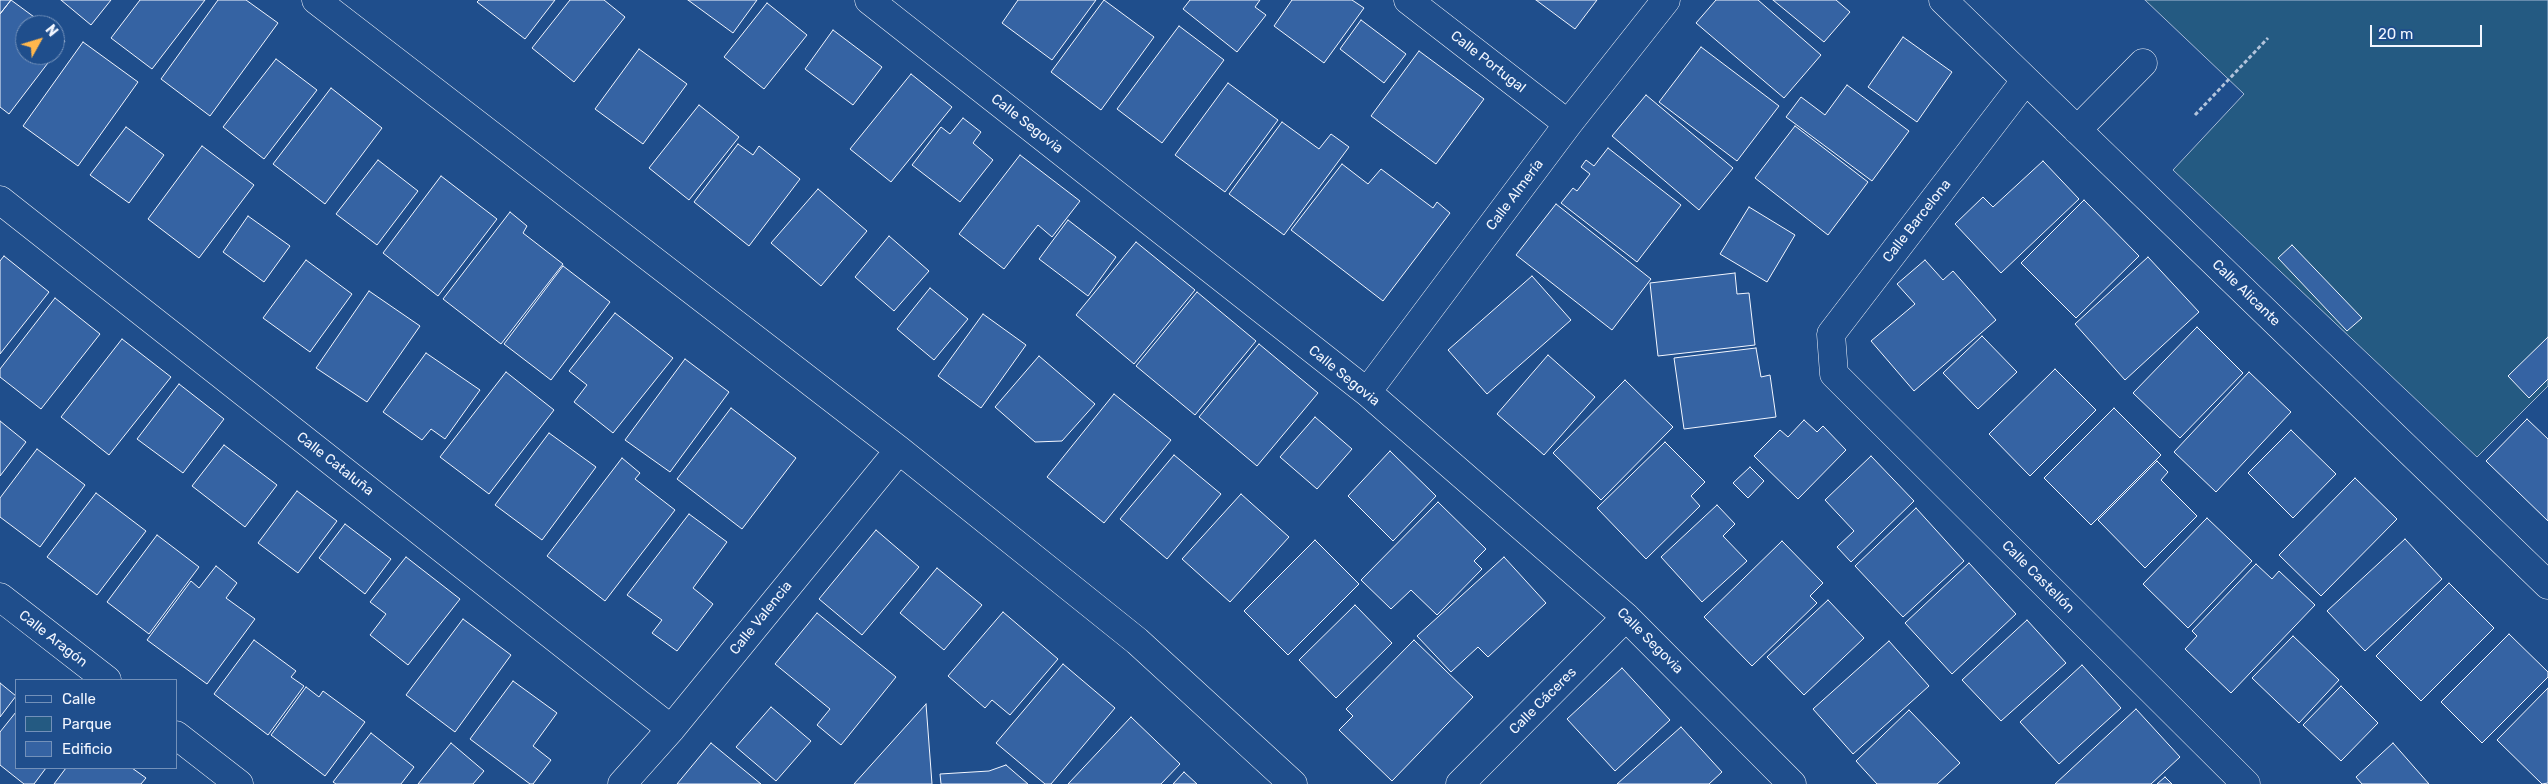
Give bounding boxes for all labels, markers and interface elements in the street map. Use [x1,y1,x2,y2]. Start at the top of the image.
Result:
north arrow [15,15,65,65]
scale bar [2373,15,2486,47]
text: N [41,22,61,40]
text: 20 m [2378,25,2413,43]
street label: Calle Portugal [1447,27,1529,97]
street label: Calle Segovia [988,91,1066,157]
street label: Calle Almería [1483,156,1547,234]
street label: Calle Barcelona [1879,176,1955,266]
street label: Calle Alicante [2208,256,2284,330]
street label: Calle Segovia [1305,342,1383,410]
street label: Calle Cataluña [293,429,377,499]
street label: Calle Castellón [1998,537,2078,617]
street label: Calle Valencia [726,578,796,658]
street label: Calle Segovia [1613,604,1687,678]
street label: Calle Aragón [15,607,91,671]
street label: Calle Cáceres [1506,664,1580,738]
legend [15,679,178,769]
text: Calle [62,690,96,708]
text: Parque [62,715,112,733]
text: Edificio [62,740,112,758]

